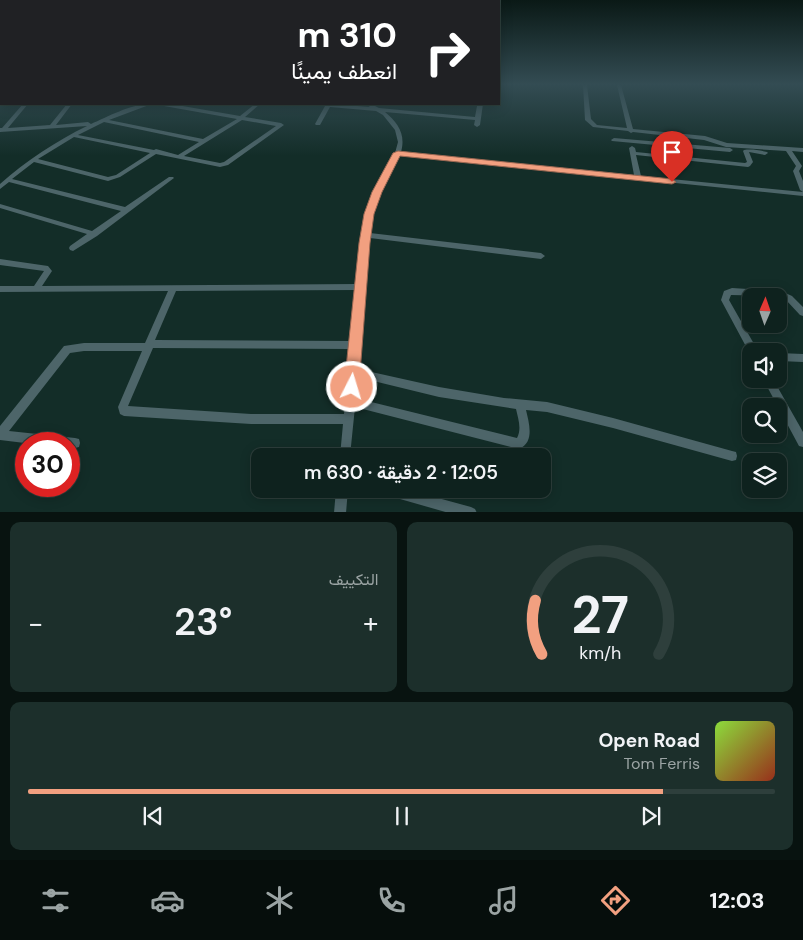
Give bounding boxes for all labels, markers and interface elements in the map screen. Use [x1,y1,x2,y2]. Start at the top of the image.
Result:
text: 310 m [298,12,397,58]
icon: right [415,20,480,85]
text: انعطف يمينًا [291,57,397,86]
pin [651,131,693,182]
icon: arrive [658,138,686,166]
north arrow [742,288,788,332]
map controls [742,288,787,498]
button: sound [742,343,787,388]
position arrow [325,360,377,412]
button: search [742,398,787,443]
speed limit sign: 30 [15,432,80,497]
button: layers [742,453,787,498]
text: 12:05 · 2 دقيقة · 630 m [304,460,498,485]
text: التكييف [329,569,379,590]
text: 27 [571,581,629,649]
text: 23° [174,597,232,647]
text: − [28,605,43,642]
text: + [363,605,378,642]
text: km/h [579,641,621,665]
text: Open Road [598,728,700,753]
text: Tom Ferris [623,753,700,774]
icon: previous [139,802,167,830]
icon: pause [388,802,416,830]
icon: next [637,802,665,830]
icon: filters [38,883,73,918]
icon: car [150,883,185,918]
icon: climate [262,883,297,918]
icon: phone [374,883,409,918]
icon: music [486,883,521,918]
icon: directions [598,883,633,918]
text: 12:03 [710,886,765,915]

